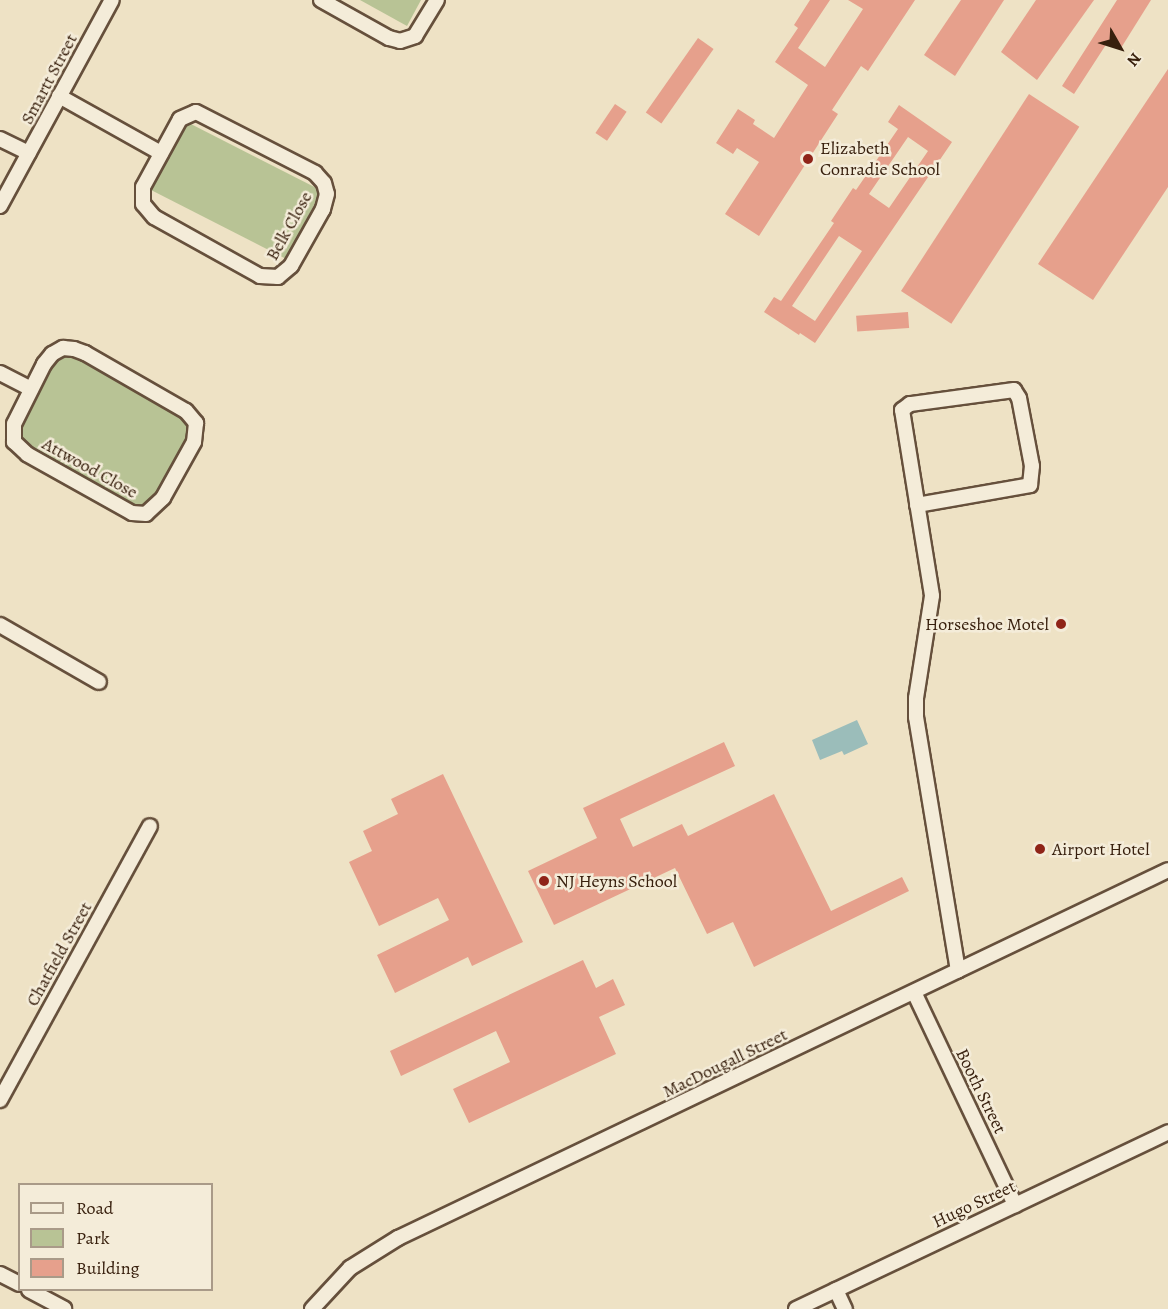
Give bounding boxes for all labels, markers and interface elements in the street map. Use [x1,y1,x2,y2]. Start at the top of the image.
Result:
north arrow [1090,18,1150,78]
street label: Smartt Street [16,30,82,128]
text: N [1122,48,1146,71]
place label: Elizabeth Conradie School [820,138,940,180]
marker: Elizabeth Conradie School [801,152,815,166]
street label: Belk Close [261,188,317,264]
street label: Attwood Close [38,433,142,503]
place label: Horseshoe Motel [925,613,1049,635]
marker: Horseshoe Motel [1054,617,1068,631]
place label: Airport Hotel [1052,838,1150,860]
marker: Airport Hotel [1033,842,1047,856]
place label: NJ Heyns School [556,870,677,892]
marker: NJ Heyns School [537,874,551,888]
street label: Chatfield Street [22,898,96,1010]
street label: MacDougall Street [659,1024,791,1102]
street label: Booth Street [951,1045,1011,1137]
street label: Hugo Street [929,1175,1019,1233]
legend [18,1183,213,1291]
text: Road [76,1196,113,1220]
text: Park [76,1226,110,1250]
text: Building [76,1256,140,1280]

